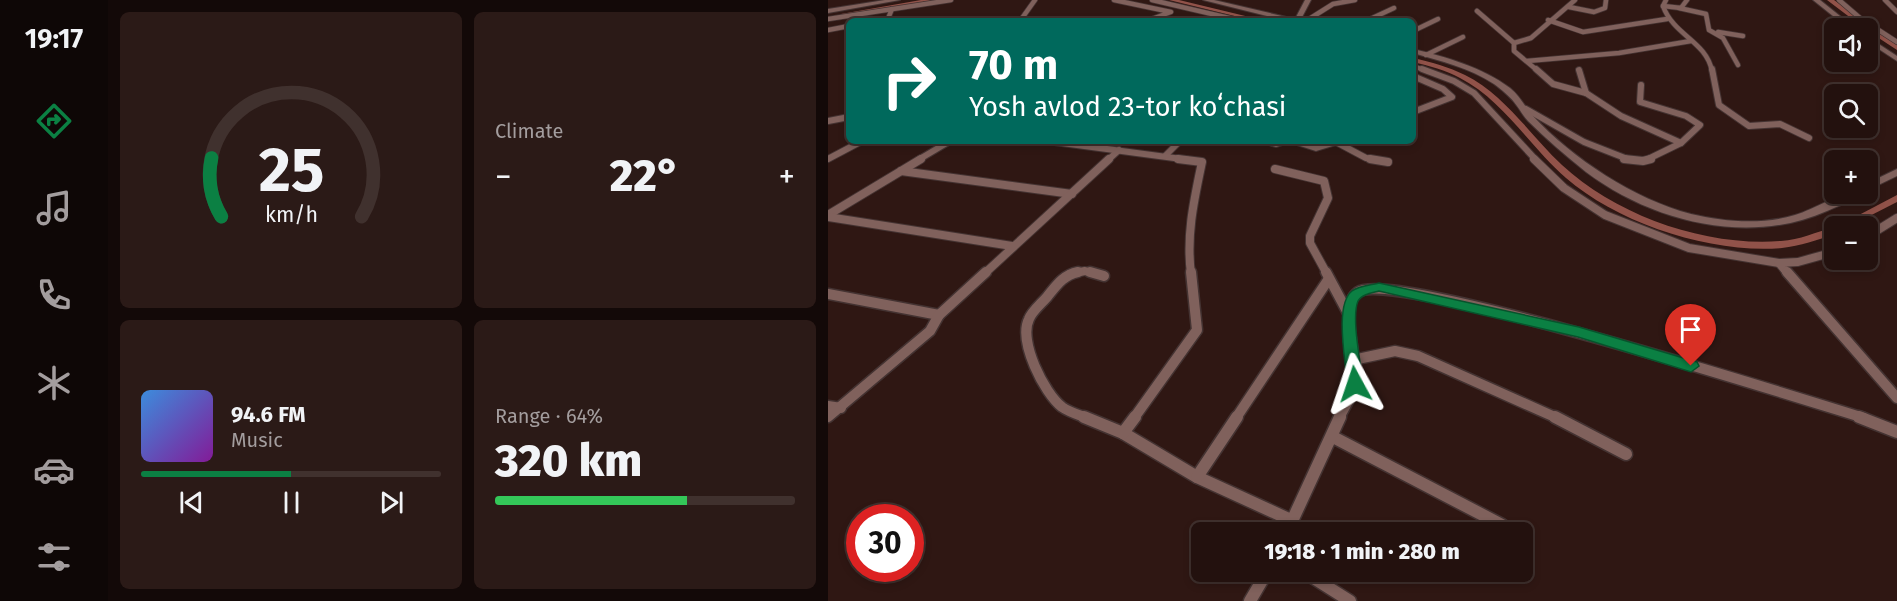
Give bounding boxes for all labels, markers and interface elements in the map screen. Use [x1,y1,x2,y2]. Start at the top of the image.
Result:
map controls [1824,18,1878,270]
button: sound [1824,18,1878,72]
text: 19:17 [25,23,83,55]
text: 70 m [969,40,1058,90]
icon: right [870,42,948,120]
button: search [1824,84,1878,138]
text: Yosh avlod 23-tor koʻchasi [969,91,1286,123]
icon: directions [33,100,75,142]
text: Climate [495,119,563,143]
text: 25 [258,133,324,208]
text: 22° [610,149,680,203]
button: + [1824,150,1878,204]
text: − [495,157,512,197]
text: + [779,157,795,197]
icon: music [33,187,75,229]
text: km/h [264,202,318,228]
button: − [1824,216,1878,270]
icon: phone [33,274,75,316]
pin [1665,304,1716,366]
icon: arrive [1674,313,1707,346]
position arrow [1323,352,1387,416]
icon: climate [33,362,75,404]
text: 94.6 FM [231,401,306,428]
text: Range · 64% [495,404,603,428]
text: Music [231,428,283,452]
text: 320 km [495,434,642,488]
icon: car [33,449,75,491]
icon: previous [175,486,208,519]
icon: pause [275,486,308,519]
icon: next [375,486,408,519]
speed limit sign: 30 [846,504,924,582]
icon: filters [33,536,75,578]
text: 19:18 · 1 min · 280 m [1264,538,1460,565]

